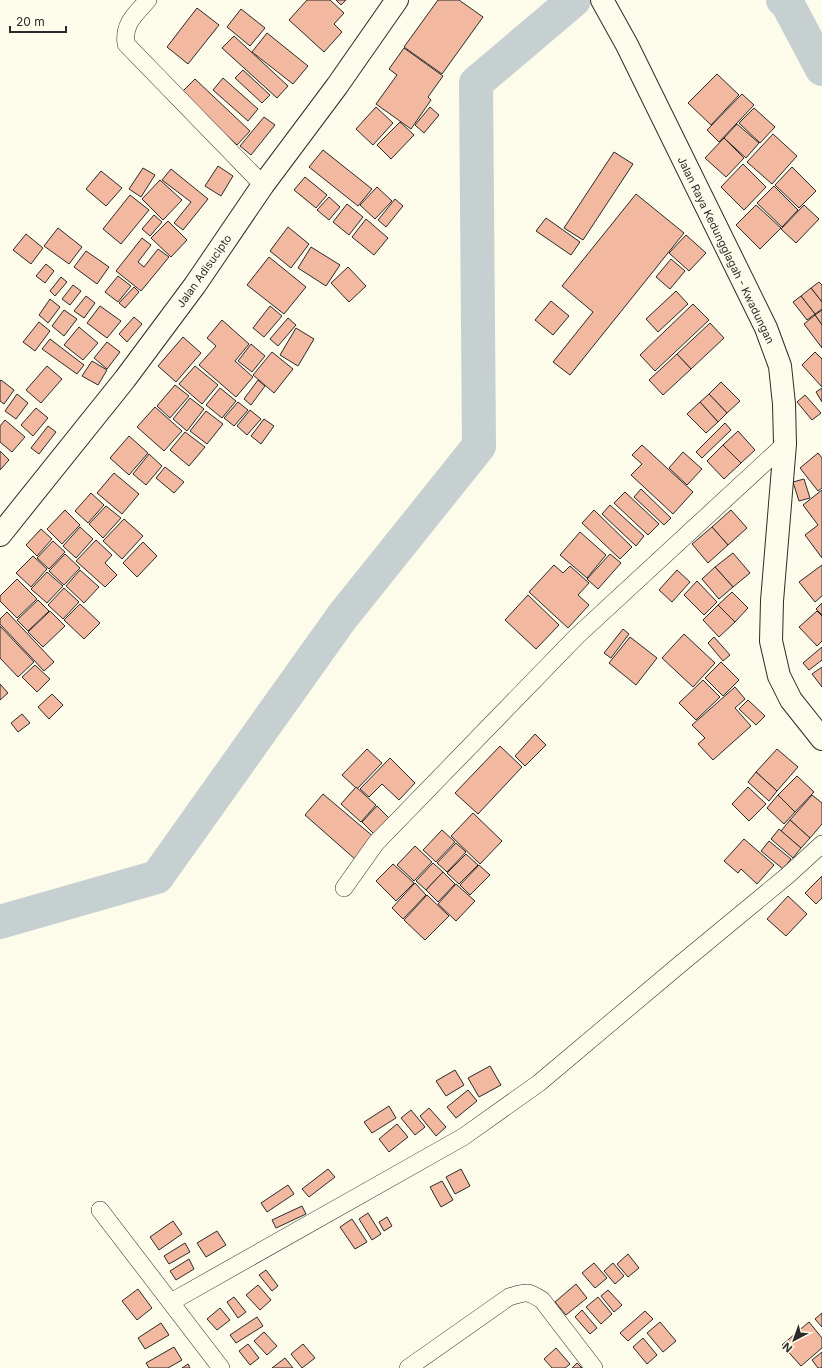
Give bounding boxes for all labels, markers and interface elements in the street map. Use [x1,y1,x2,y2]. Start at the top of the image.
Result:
scale bar [10,8,66,34]
text: 20 m [16,14,45,29]
street label: Jalan Raya Kedungglagah - Kwadungan [674,154,778,346]
street label: Jalan Adisucipto [174,231,235,310]
north arrow [774,1320,814,1360]
text: N [780,1340,795,1356]

